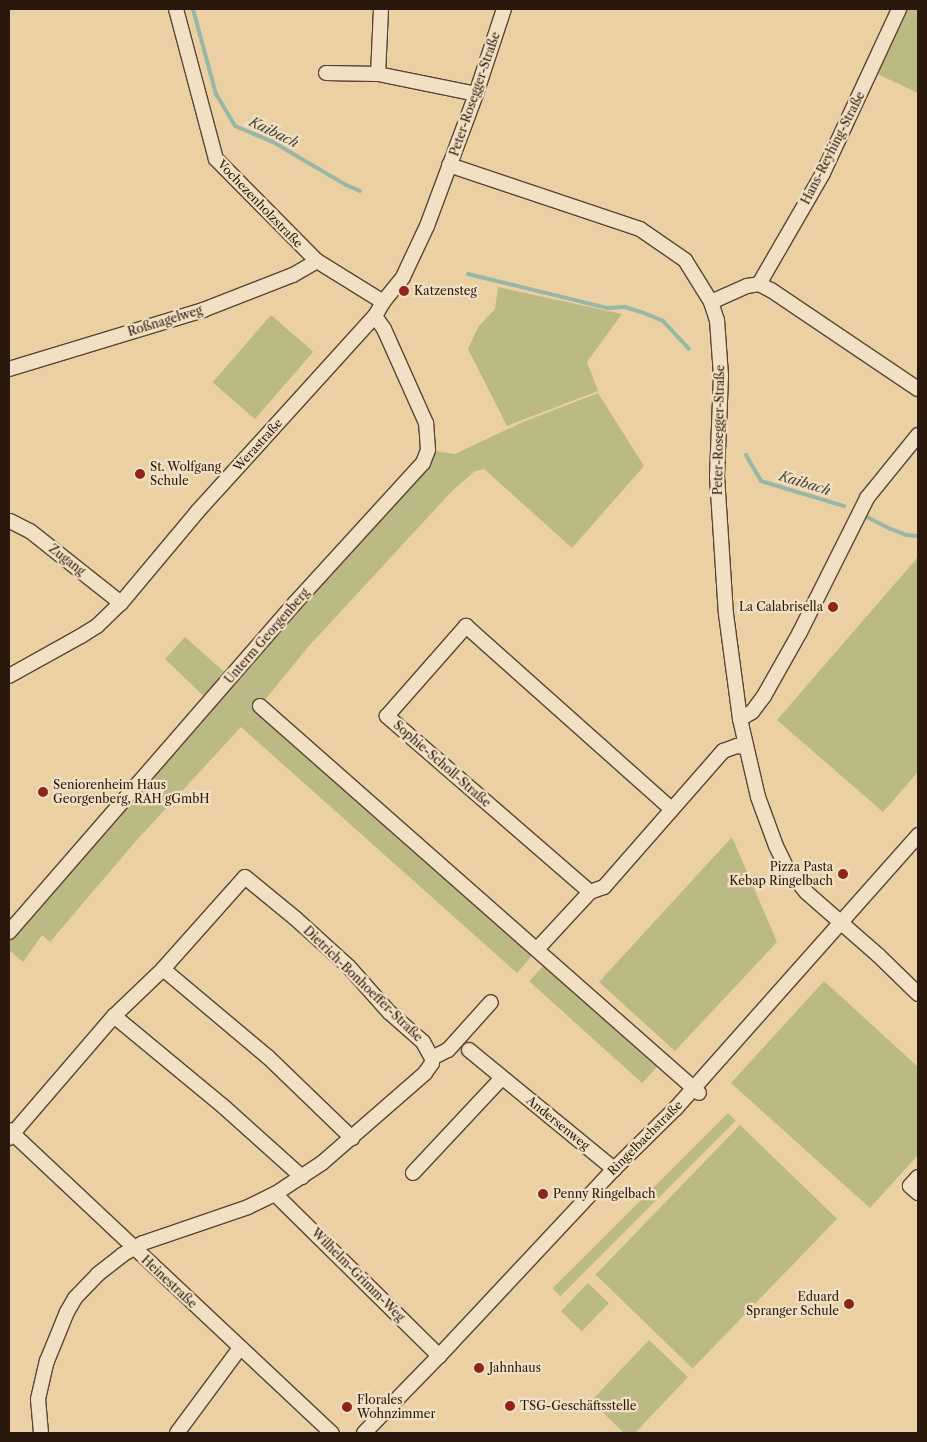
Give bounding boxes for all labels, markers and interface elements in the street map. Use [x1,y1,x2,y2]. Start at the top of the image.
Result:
street label: Peter-Rosegger-Straße [447,30,503,158]
street label: Hans-Reyhing-Straße [798,89,868,207]
water label: Kaibach [247,113,301,151]
street label: Vochezenholzstraße [214,157,306,251]
place label: Katzensteg [414,284,477,298]
marker: Katzensteg [398,285,410,297]
street label: Roßnagelweg [126,303,204,339]
street label: Peter-Rosegger-Straße [711,365,727,495]
street label: Werastraße [231,416,285,474]
place label: St. Wolfgang Schule [150,460,222,488]
water label: Kaibach [777,467,833,499]
marker: St. Wolfgang Schule [134,468,146,480]
street label: Zugang [46,541,88,579]
street label: Unterm Georgenberg [222,585,312,687]
place label: La Calabrisella [739,600,823,614]
marker: La Calabrisella [827,601,839,613]
street label: Sophie-Scholl-Straße [390,718,494,810]
place label: Seniorenheim Haus Georgenberg, RAH gGmbH [53,778,209,806]
marker: Seniorenheim Haus Georgenberg, RAH gGmbH [37,786,49,798]
place label: Pizza Pasta Kebap Ringelbach [729,860,833,888]
marker: Pizza Pasta Kebap Ringelbach [837,868,849,880]
street label: Dietrich-Bonhoeffer-Straße [301,923,425,1045]
street label: Andersenweg [523,1093,593,1153]
street label: Ringelbachstraße [605,1098,685,1178]
place label: Penny Ringelbach [553,1187,656,1201]
marker: Penny Ringelbach [537,1188,549,1200]
street label: Wilhelm-Grimm-Weg [309,1226,407,1324]
street label: Heinestraße [138,1253,200,1311]
place label: Eduard Spranger Schule [746,1290,839,1318]
marker: Eduard Spranger Schule [843,1298,855,1310]
place label: Jahnhaus [489,1361,541,1375]
marker: Jahnhaus [473,1362,485,1374]
place label: Florales Wohnzimmer [357,1393,435,1421]
place label: TSG-Geschäftsstelle [520,1399,637,1413]
marker: TSG-Geschäftsstelle [504,1400,516,1412]
marker: Florales Wohnzimmer [341,1401,353,1413]

